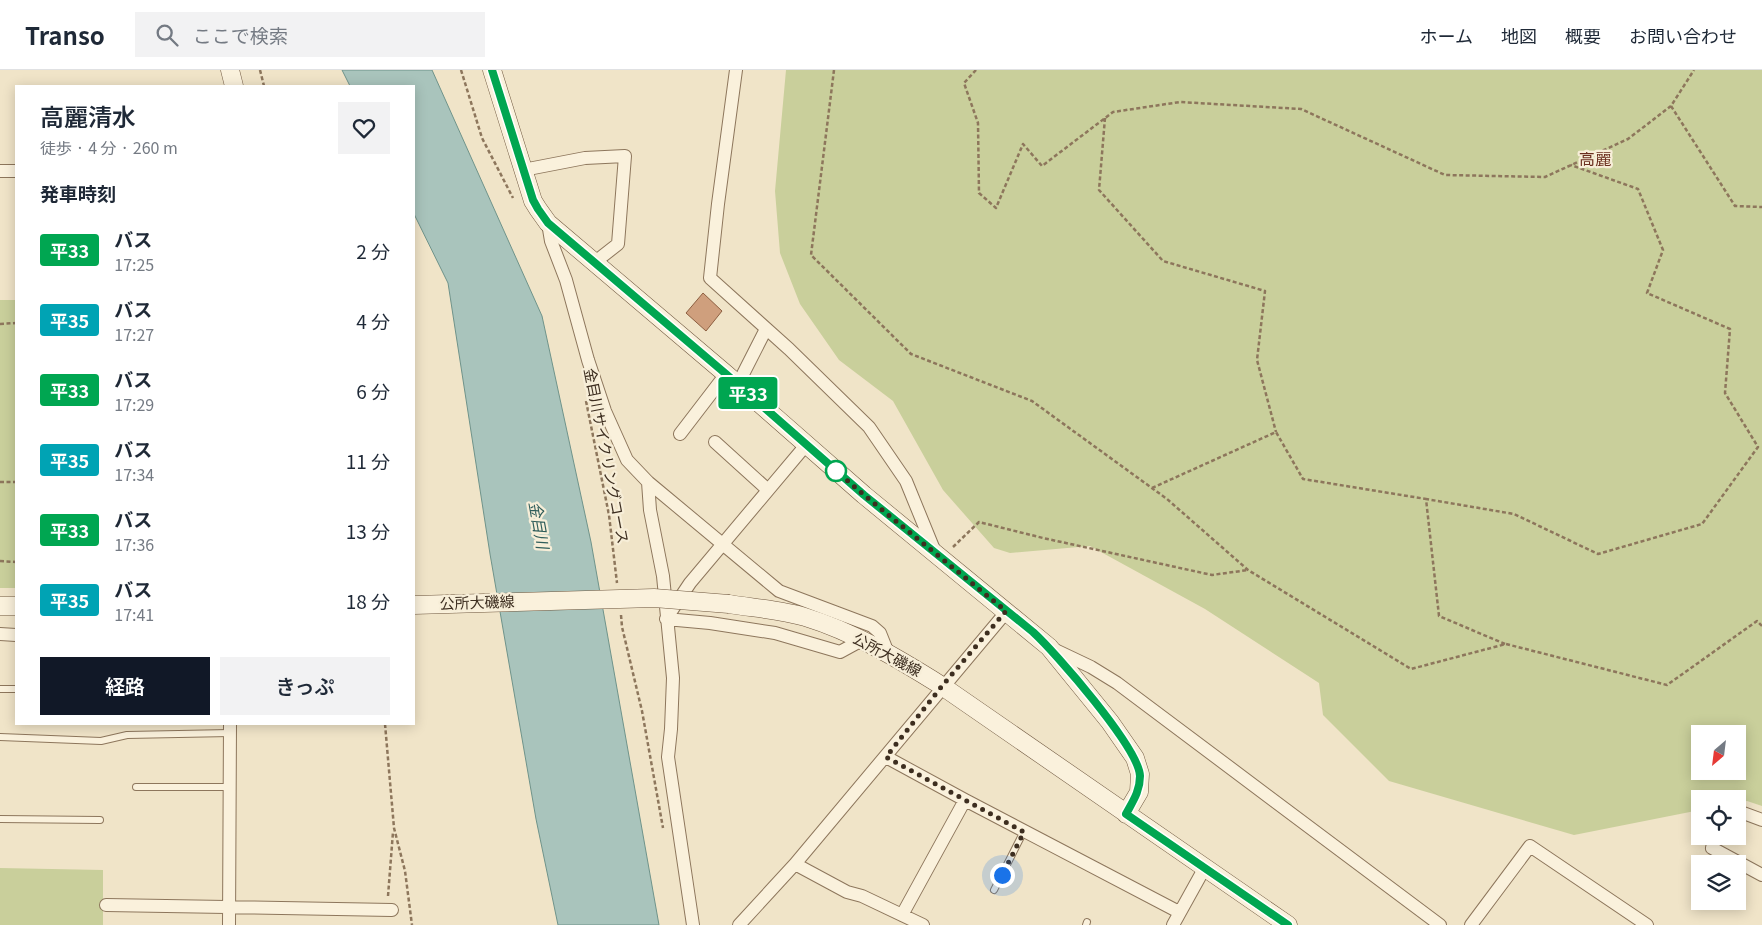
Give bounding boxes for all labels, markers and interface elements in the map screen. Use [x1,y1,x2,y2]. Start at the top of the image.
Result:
search box [135,12,485,57]
text: Transo [25,17,105,52]
icon: search [153,21,181,49]
text: ここで検索 [193,21,288,48]
text: ホーム [1420,22,1473,48]
text: 地図 [1501,22,1537,48]
text: 概要 [1565,22,1601,48]
text: お問い合わせ [1629,22,1737,48]
text: 高麗清水 [40,98,136,133]
button: heart [338,102,390,154]
text: 徒歩 · 4 分 · 260 m [40,135,178,159]
district label: 高麗 [1579,146,1611,170]
text: 発車時刻 [40,179,116,206]
text: バス [114,225,152,252]
text: 平33 [50,237,89,263]
text: 2 分 [356,237,390,264]
text: 17:25 [114,252,154,276]
text: バス [114,295,152,322]
text: 平35 [50,307,89,333]
text: 4 分 [356,307,390,334]
text: 17:27 [114,322,154,346]
text: バス [114,365,152,392]
street label: 金目川サイクリングコース [580,366,635,546]
text: 平33 [50,377,89,403]
text: 6 分 [356,377,390,404]
line badge: 平33 [719,377,777,409]
text: 平33 [728,380,768,406]
text: 17:29 [114,392,154,416]
text: バス [114,435,152,462]
text: 平35 [50,447,89,473]
text: 11 分 [346,447,390,474]
unlabelled marker [825,460,847,482]
text: 17:34 [114,462,154,486]
water label: 金目川 [524,499,556,553]
text: バス [114,505,152,532]
text: 平33 [50,517,89,543]
text: 13 分 [346,517,390,544]
text: 17:36 [114,532,154,556]
text: バス [114,575,152,602]
text: 平35 [50,587,89,613]
text: 18 分 [346,587,390,614]
street label: 公所大磯線 [439,590,515,613]
text: 17:41 [114,602,154,626]
street label: 公所大磯線 [850,627,926,681]
button: 経路 [40,657,210,715]
button: きっぷ [220,657,390,715]
north arrow [1691,725,1746,780]
map controls [1691,725,1746,910]
button: locate [1691,790,1746,845]
button: layers [1691,855,1746,910]
your location [990,863,1015,888]

